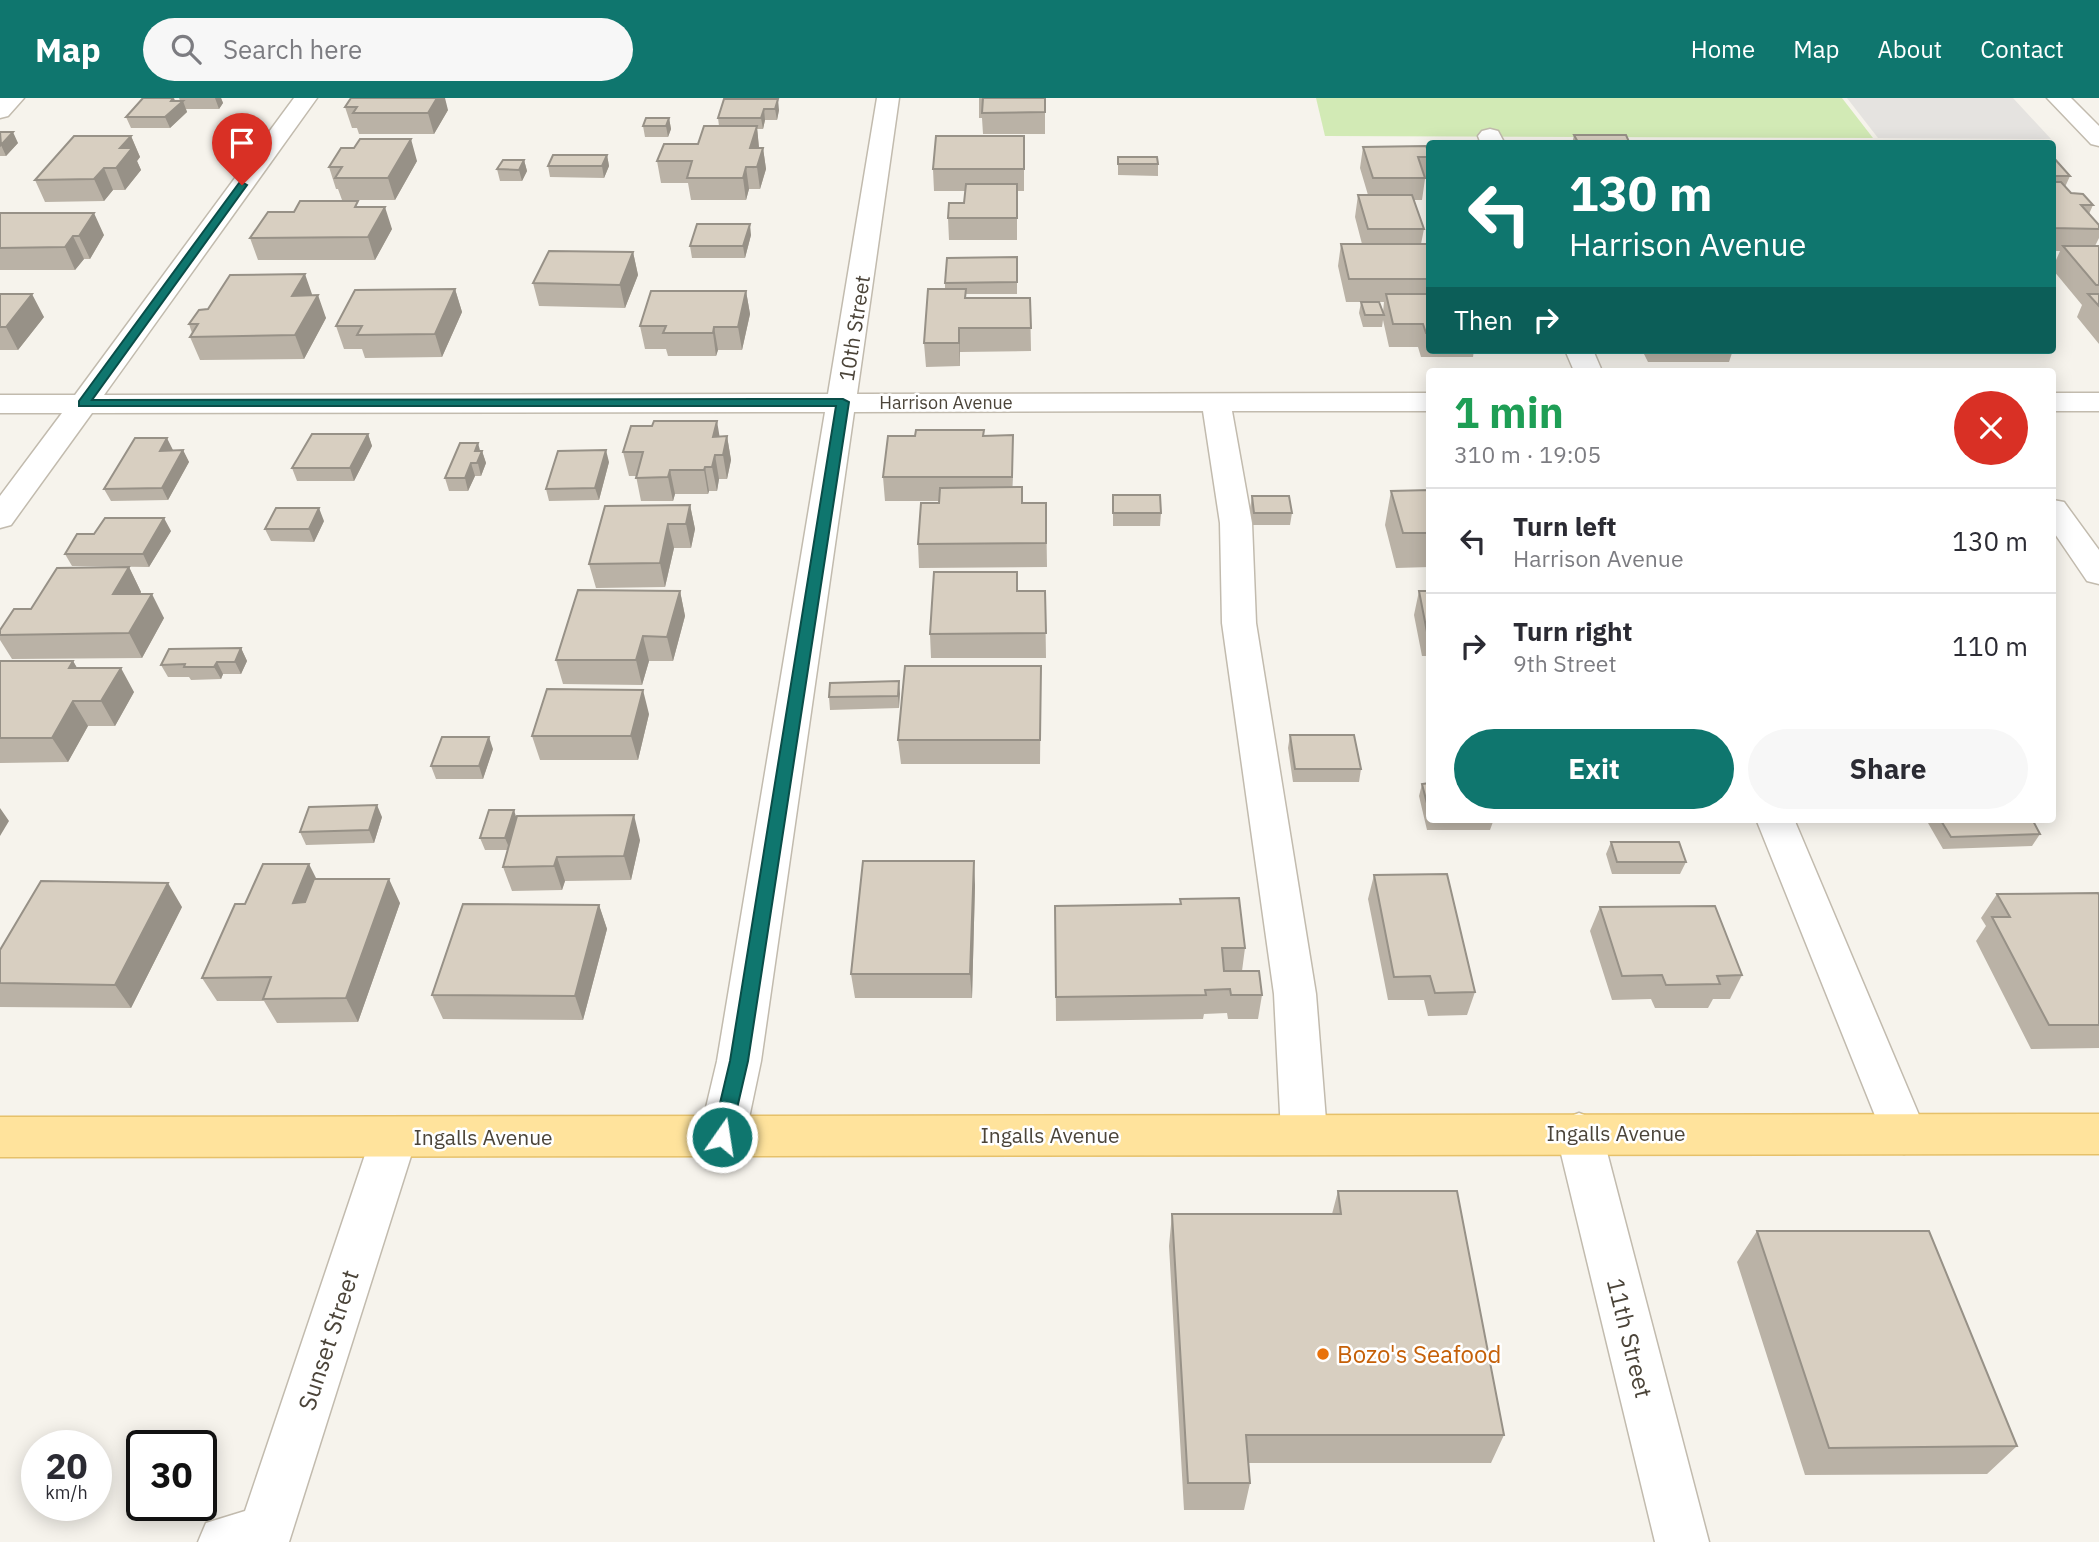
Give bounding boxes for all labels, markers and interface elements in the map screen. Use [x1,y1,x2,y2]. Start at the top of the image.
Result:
search box [143,18,633,81]
text: Map [35,28,101,71]
icon: search [167,30,205,68]
text: Search here [223,32,362,66]
text: Home [1691,33,1755,65]
text: Map [1793,33,1839,65]
text: About [1877,33,1942,65]
text: Contact [1980,33,2064,65]
pin [212,113,272,185]
icon: arrive [223,124,261,162]
text: 130 m [1569,161,1713,224]
icon: left [1454,168,1545,259]
text: Harrison Avenue [1569,223,1806,265]
street label: 10th Street [832,273,876,383]
icon: right [1527,301,1565,339]
text: Then [1454,303,1513,337]
text: 1 min [1454,385,1564,440]
street label: Harrison Avenue [879,391,1013,414]
button: close [1954,391,2028,465]
text: 310 m · 19:05 [1454,439,1601,469]
text: Turn left [1513,509,1616,543]
icon: left [1454,522,1492,560]
text: 130 m [1952,524,2028,558]
text: Harrison Avenue [1513,543,1684,573]
text: Turn right [1513,614,1632,648]
icon: right [1454,627,1492,665]
text: 110 m [1952,629,2028,663]
text: 9th Street [1513,648,1616,678]
button: Exit [1454,729,1734,809]
button: Share [1748,729,2028,809]
position arrow [685,1100,759,1174]
street label: Ingalls Avenue [1546,1119,1686,1147]
street label: Ingalls Avenue [980,1121,1120,1149]
street label: Ingalls Avenue [413,1123,553,1151]
street label: Sunset Street [290,1266,366,1414]
street label: 11th Street [1600,1275,1660,1401]
place label: Bozo's Seafood [1337,1338,1501,1370]
marker: Bozo's Seafood [1315,1346,1331,1362]
speed limit sign: 30 [126,1430,217,1521]
text: 20 [45,1443,88,1489]
text: km/h [45,1481,88,1504]

